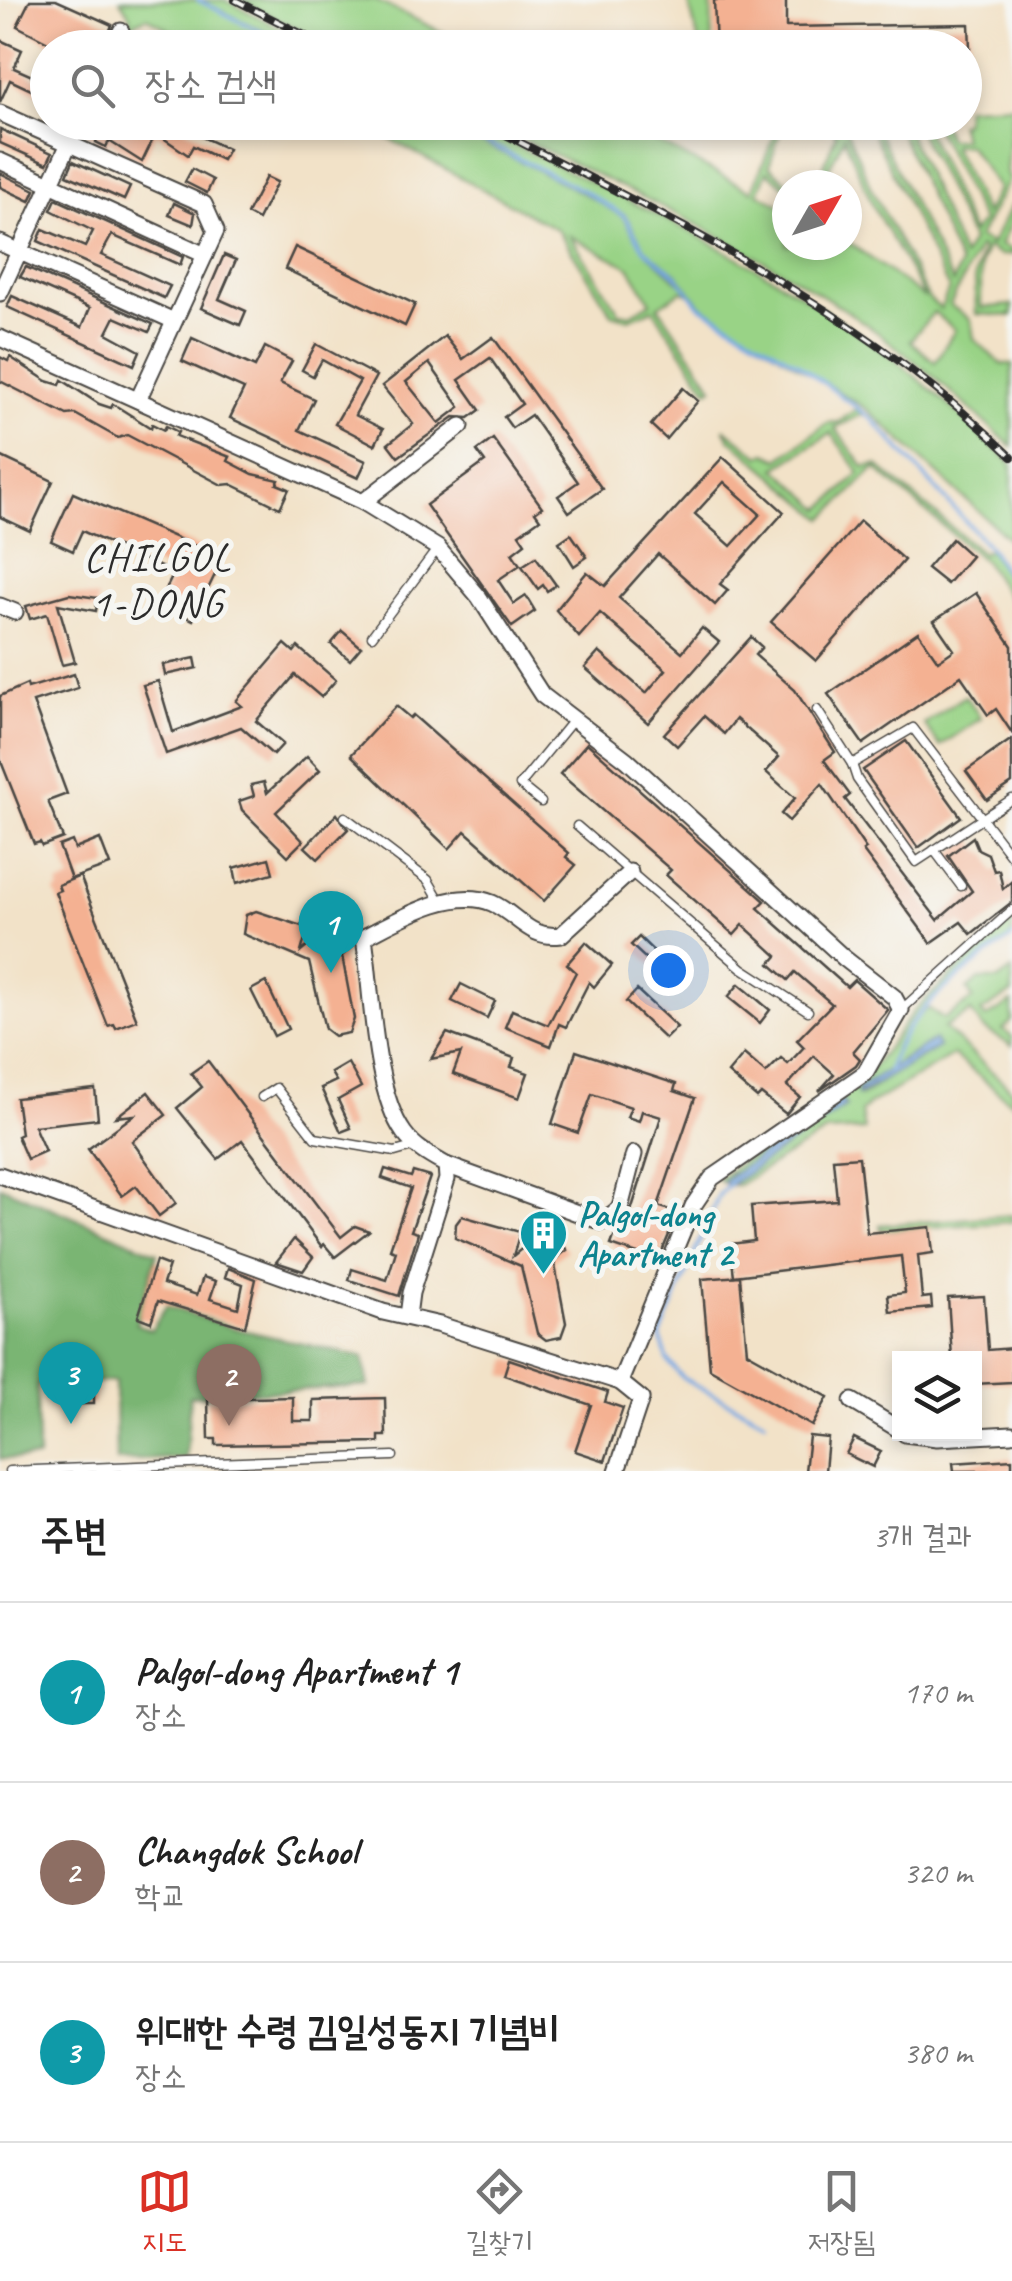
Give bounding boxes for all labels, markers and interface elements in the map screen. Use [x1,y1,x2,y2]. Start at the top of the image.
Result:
search box [30,30,982,140]
icon: search [65,58,120,113]
text: 장소 검색 [145,61,277,108]
north arrow [772,170,862,260]
district label: CHILGOL 1-DONG [84,532,232,628]
pin: 1 [298,890,364,973]
your location [643,945,694,996]
place label: Palgol-dong Apartment 2 [578,1192,736,1277]
building icon: Palgol-dong Apartment 2 [517,1208,569,1276]
pin: 3 [38,1342,104,1424]
pin: 2 [196,1344,262,1426]
map controls [892,1351,982,1441]
button: layers [892,1351,982,1441]
text: 주변 [40,1509,108,1562]
text: 3개 결과 [873,1516,972,1557]
text: Palgol-dong Apartment 1 [135,1648,457,1695]
text: 1 [65,1672,80,1713]
text: 170 m [903,1672,972,1713]
text: 장소 [135,1695,187,1736]
text: Changdok School [135,1828,357,1875]
text: 2 [65,1852,80,1893]
text: 320 m [903,1852,972,1893]
text: 학교 [135,1875,187,1916]
text: 위대한 수령 김일성동지 기념비 [135,2007,560,2054]
text: 3 [65,2032,80,2073]
text: 380 m [903,2032,972,2073]
text: 장소 [135,2056,187,2097]
tab: 지도 [137,2164,192,2261]
tab: 길찾기 [466,2164,534,2261]
tab: 저장됨 [807,2164,875,2261]

